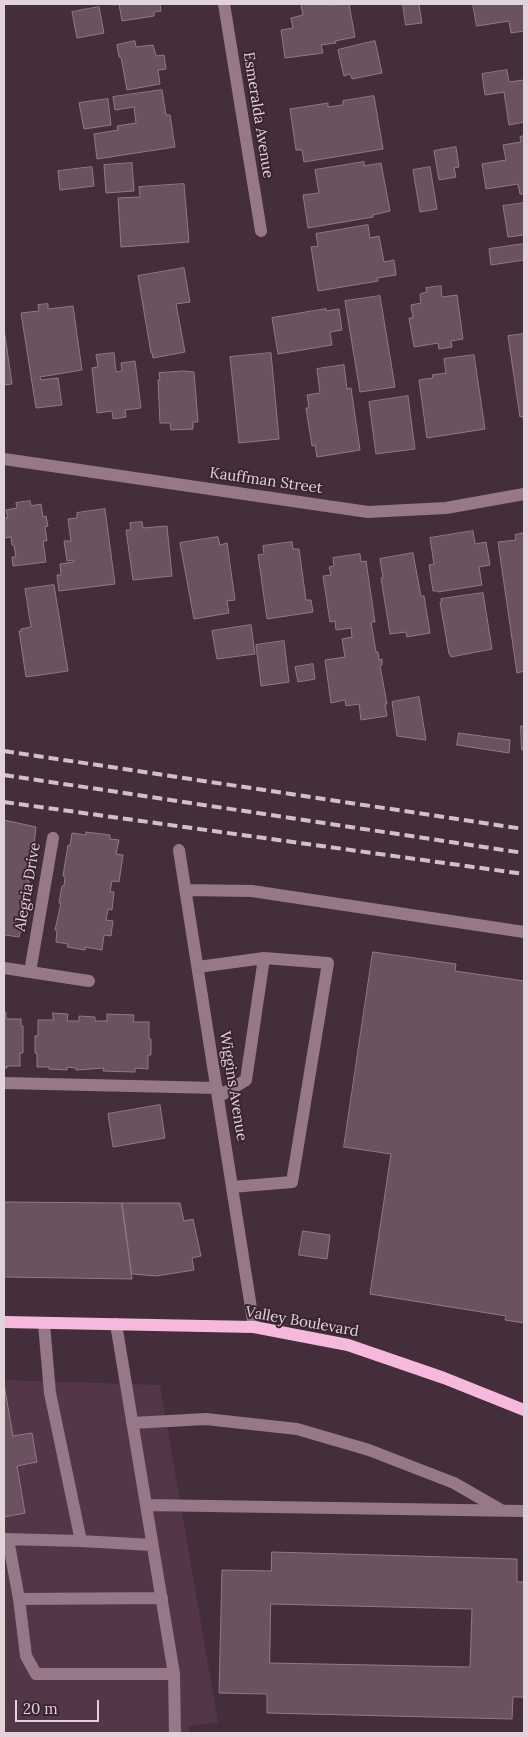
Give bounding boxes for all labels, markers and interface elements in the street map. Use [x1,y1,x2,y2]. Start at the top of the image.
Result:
street label: Esmeralda Avenue [239,51,277,179]
street label: Kauffman Street [208,464,324,498]
street label: Alegria Drive [11,841,45,933]
street label: Wiggins Avenue [215,1030,251,1142]
street label: Valley Boulevard [244,1303,360,1341]
scale bar [18,1690,101,1722]
text: 20 m [23,1699,58,1718]

